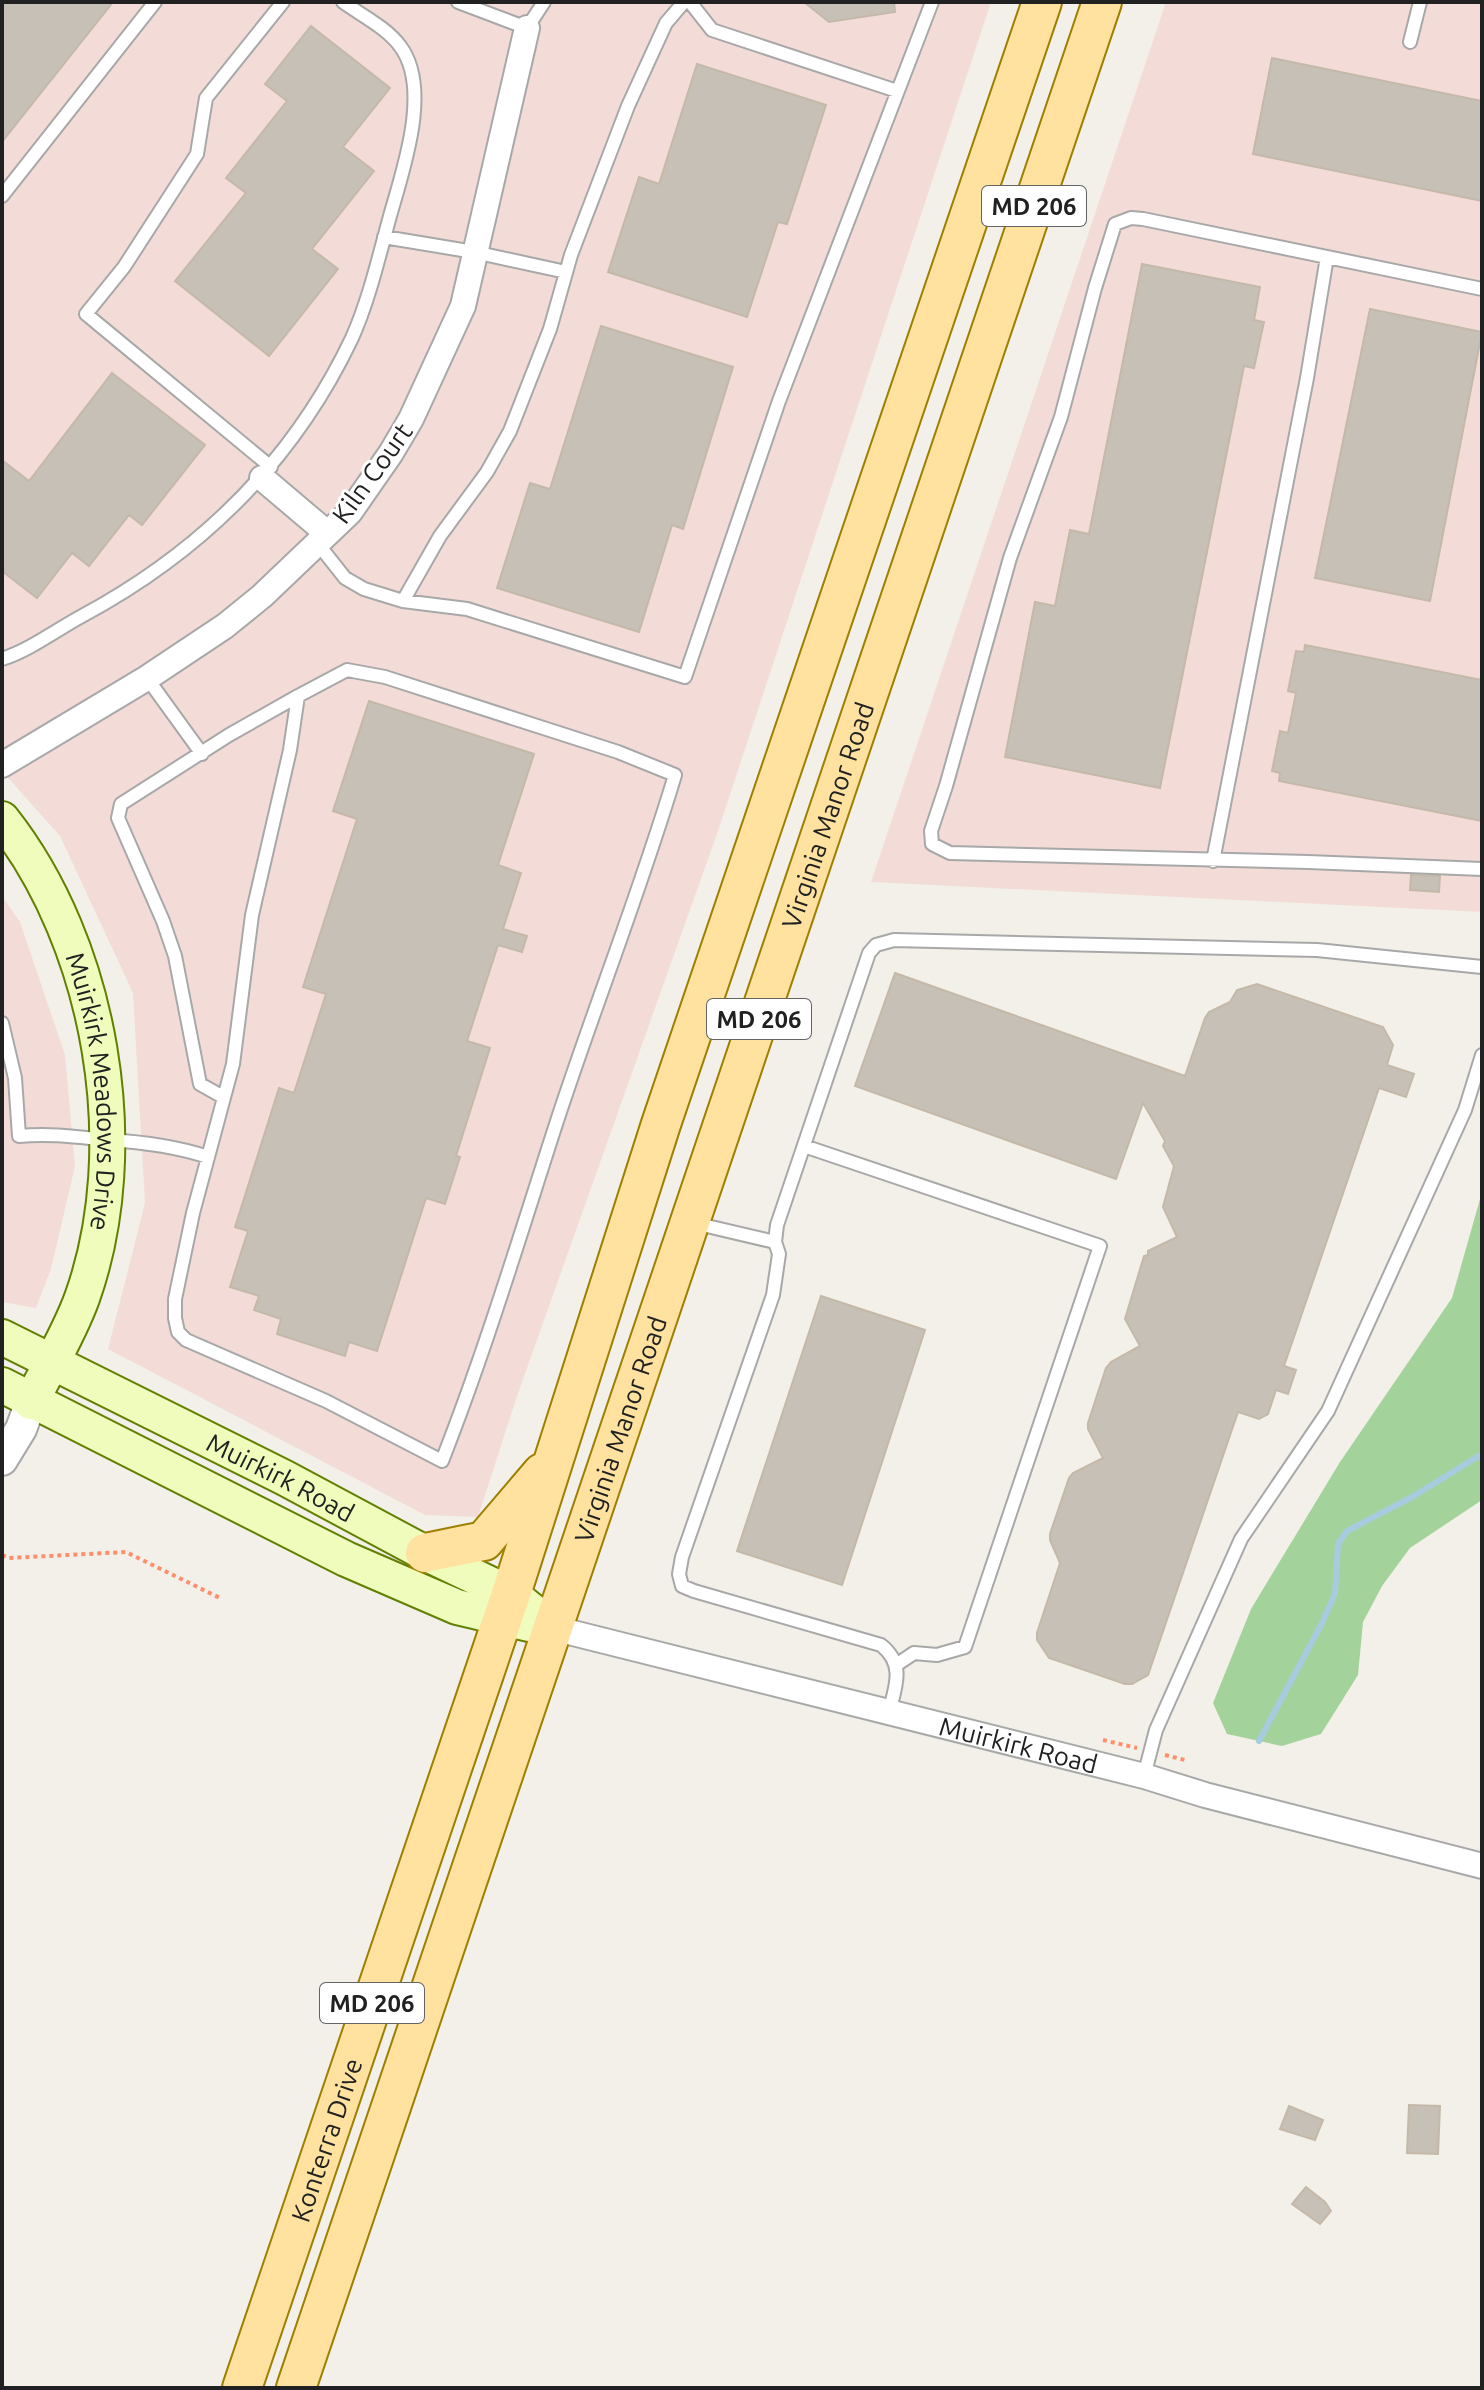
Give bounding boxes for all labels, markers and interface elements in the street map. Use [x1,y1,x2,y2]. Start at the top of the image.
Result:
road number: MD 206 [982,186,1086,226]
street label: Kiln Court [326,417,418,529]
street label: Virginia Manor Road [776,698,879,932]
street label: Muirkirk Meadows Drive [61,948,122,1233]
road number: MD 206 [707,999,811,1039]
street label: Virginia Manor Road [568,1312,672,1546]
street label: Muirkirk Road [202,1427,360,1527]
street label: Muirkirk Road [936,1711,1101,1778]
road number: MD 206 [320,1983,424,2023]
street label: Konterra Drive [285,2054,367,2225]

